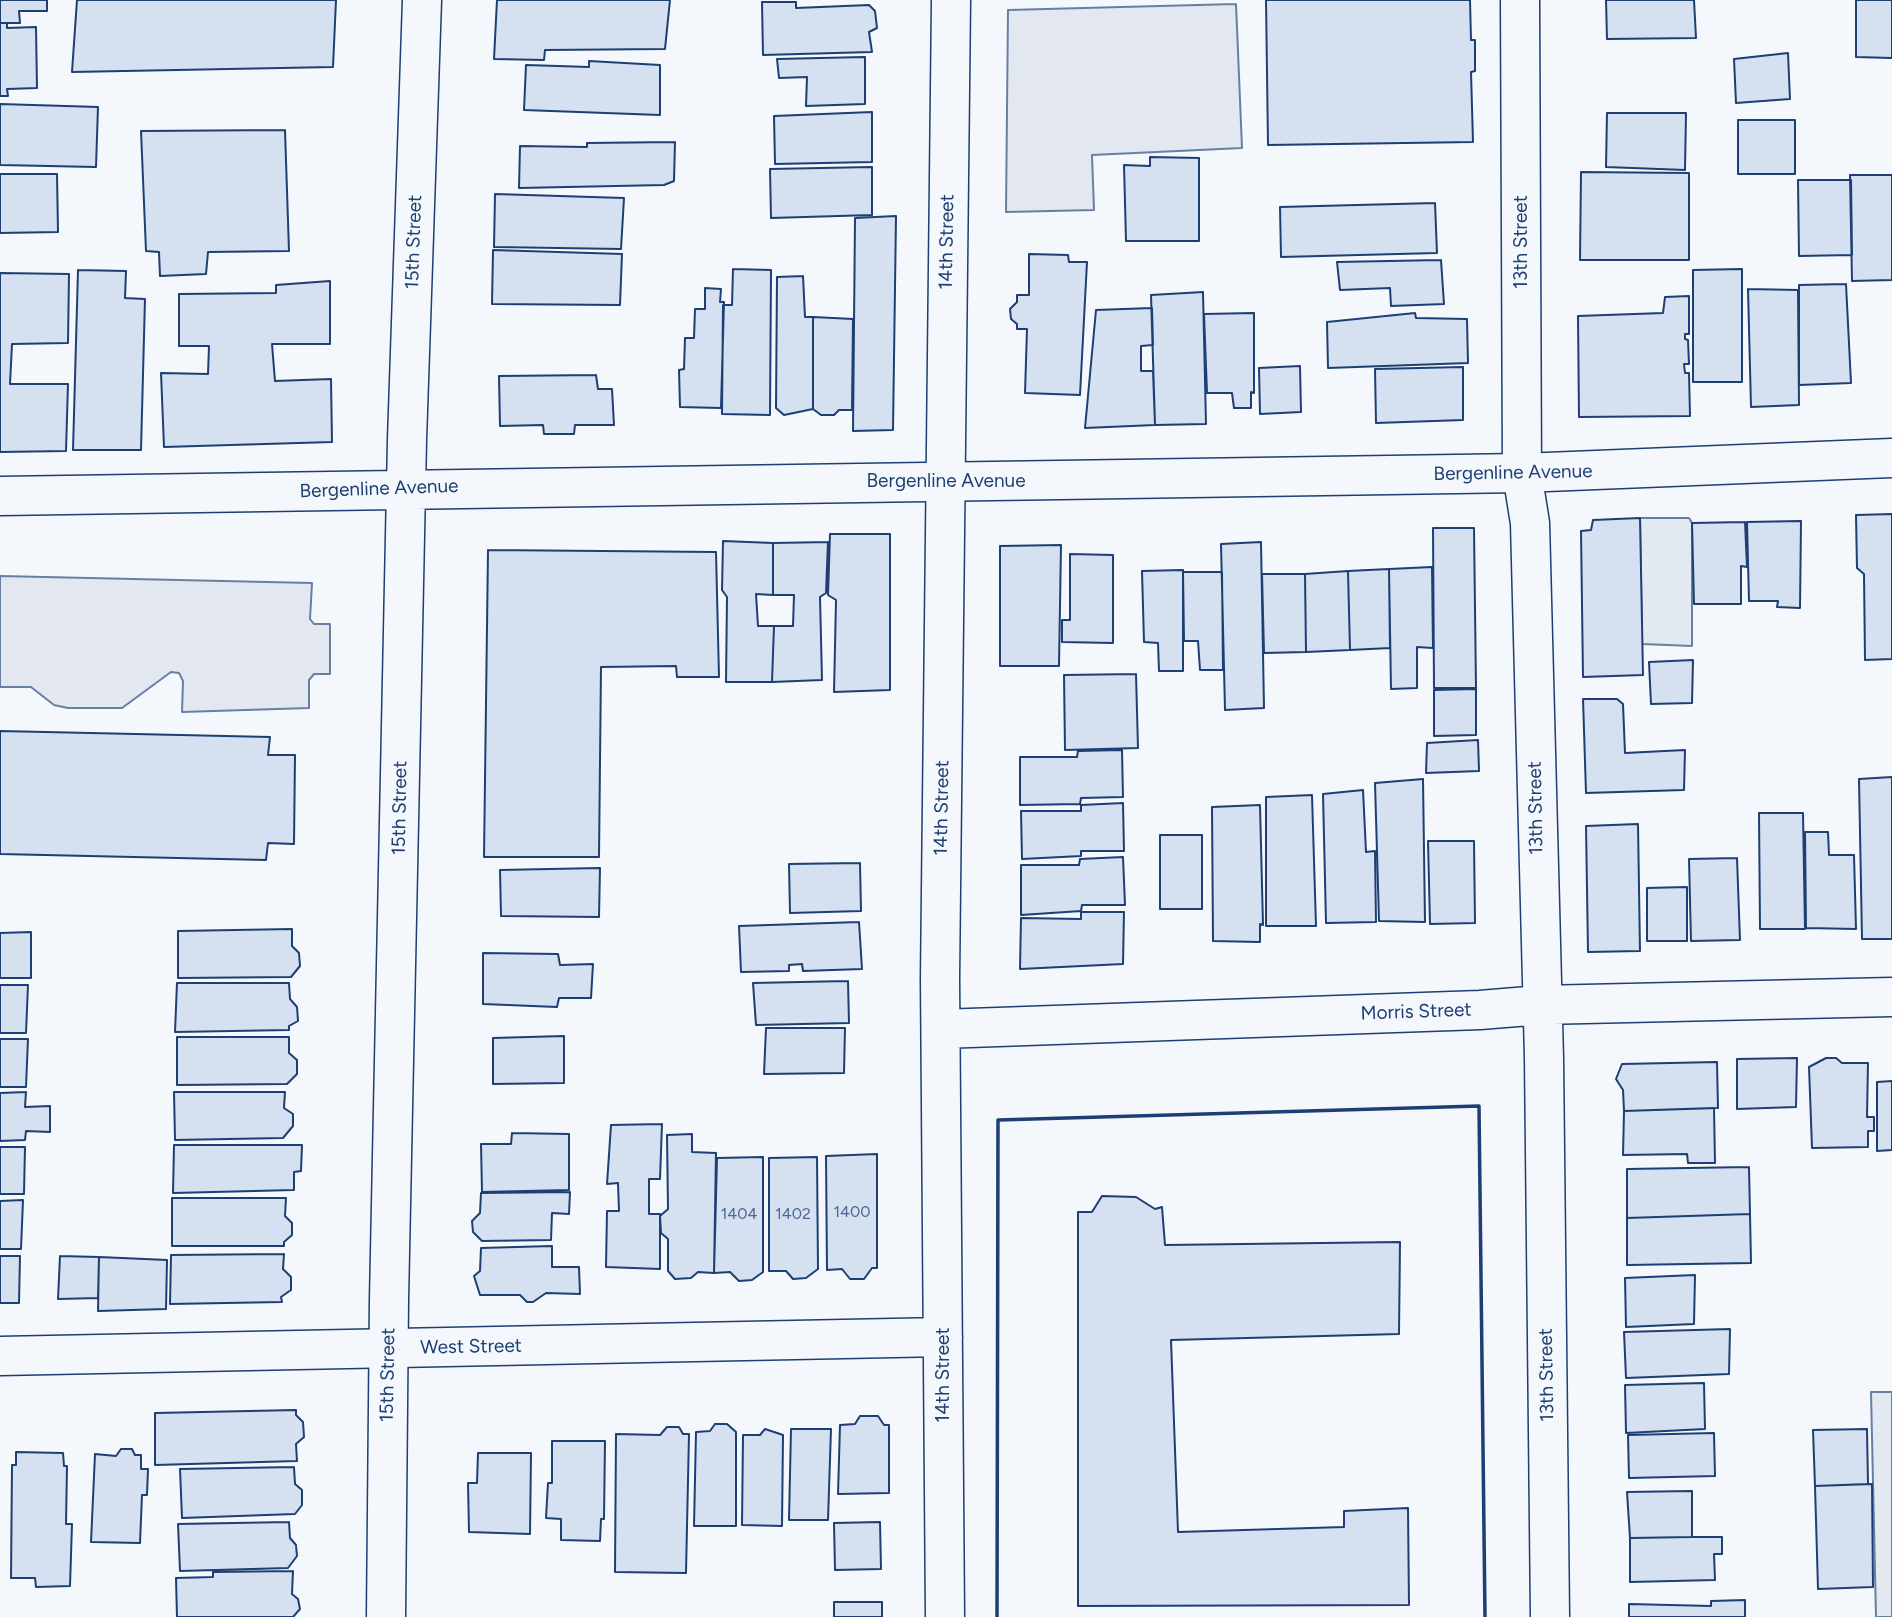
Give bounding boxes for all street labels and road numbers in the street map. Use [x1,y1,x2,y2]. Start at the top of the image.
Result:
street label: 15th Street [401,194,427,290]
street label: 14th Street [935,194,959,290]
street label: 13th Street [1510,195,1532,289]
street label: Bergenline Avenue [1433,460,1593,486]
street label: Bergenline Avenue [866,470,1026,492]
street label: Bergenline Avenue [299,475,459,503]
street label: 14th Street [930,760,954,856]
street label: 15th Street [388,761,412,855]
street label: 13th Street [1524,761,1548,855]
street label: Morris Street [1360,999,1472,1025]
street label: 14th Street [932,1327,954,1423]
street label: 15th Street [376,1328,400,1422]
street label: 13th Street [1535,1328,1559,1422]
street label: West Street [420,1335,522,1359]

